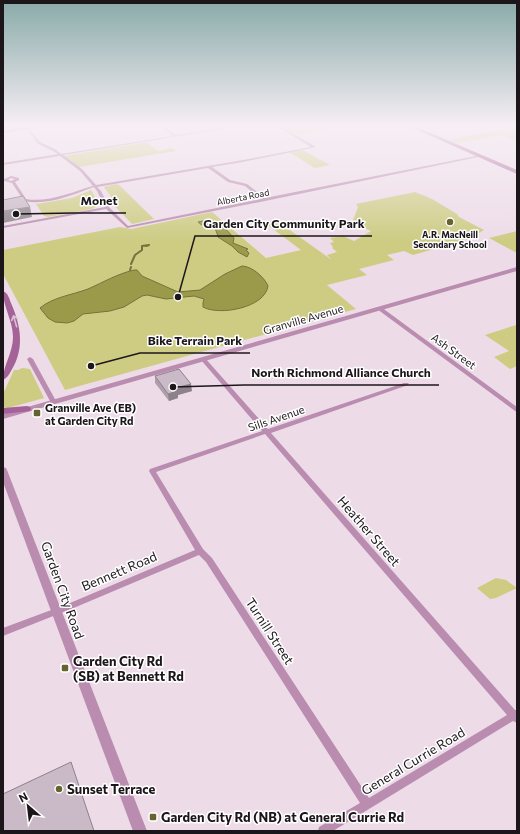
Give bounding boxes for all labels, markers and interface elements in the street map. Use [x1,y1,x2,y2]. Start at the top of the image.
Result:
street label: Alberta Road [216,187,270,207]
callout: Monet [73,189,126,213]
text: Monet [81,193,117,207]
callout: Garden City Community Park [195,212,372,236]
text: Garden City Community Park [203,216,365,230]
marker: A.R. MacNeill Secondary School [445,217,455,227]
place label: A.R. MacNeill Secondary School [413,229,487,250]
street label: Granville Avenue [261,301,345,337]
one-way arrow [11,315,18,328]
callout: Bike Terrain Park [140,329,250,353]
street label: Ash Street [429,330,479,372]
text: Bike Terrain Park [148,333,242,347]
callout: North Richmond Alliance Church [244,361,439,385]
text: North Richmond Alliance Church [251,365,431,379]
place label: Granville Ave (EB) at Garden City Rd [45,401,136,427]
street label: Sills Avenue [246,402,306,434]
marker: Granville Ave (EB) at Garden City Rd [32,408,42,418]
street label: Heather Street [334,493,404,569]
street label: Garden City Road [38,539,88,641]
street label: Bennett Road [79,548,159,594]
street label: Turnill Street [243,595,297,667]
place label: Garden City Rd (SB) at Bennett Rd [73,653,184,684]
marker: Garden City Rd (SB) at Bennett Rd [60,663,70,673]
street label: General Currie Road [358,724,468,798]
place label: Sunset Terrace [67,781,156,797]
marker: Sunset Terrace [54,784,64,794]
north arrow [8,786,48,826]
text: N [16,789,30,804]
place label: Garden City Rd (NB) at General Currie Rd [161,809,404,825]
marker: Garden City Rd (NB) at General Currie Rd [148,812,158,822]

